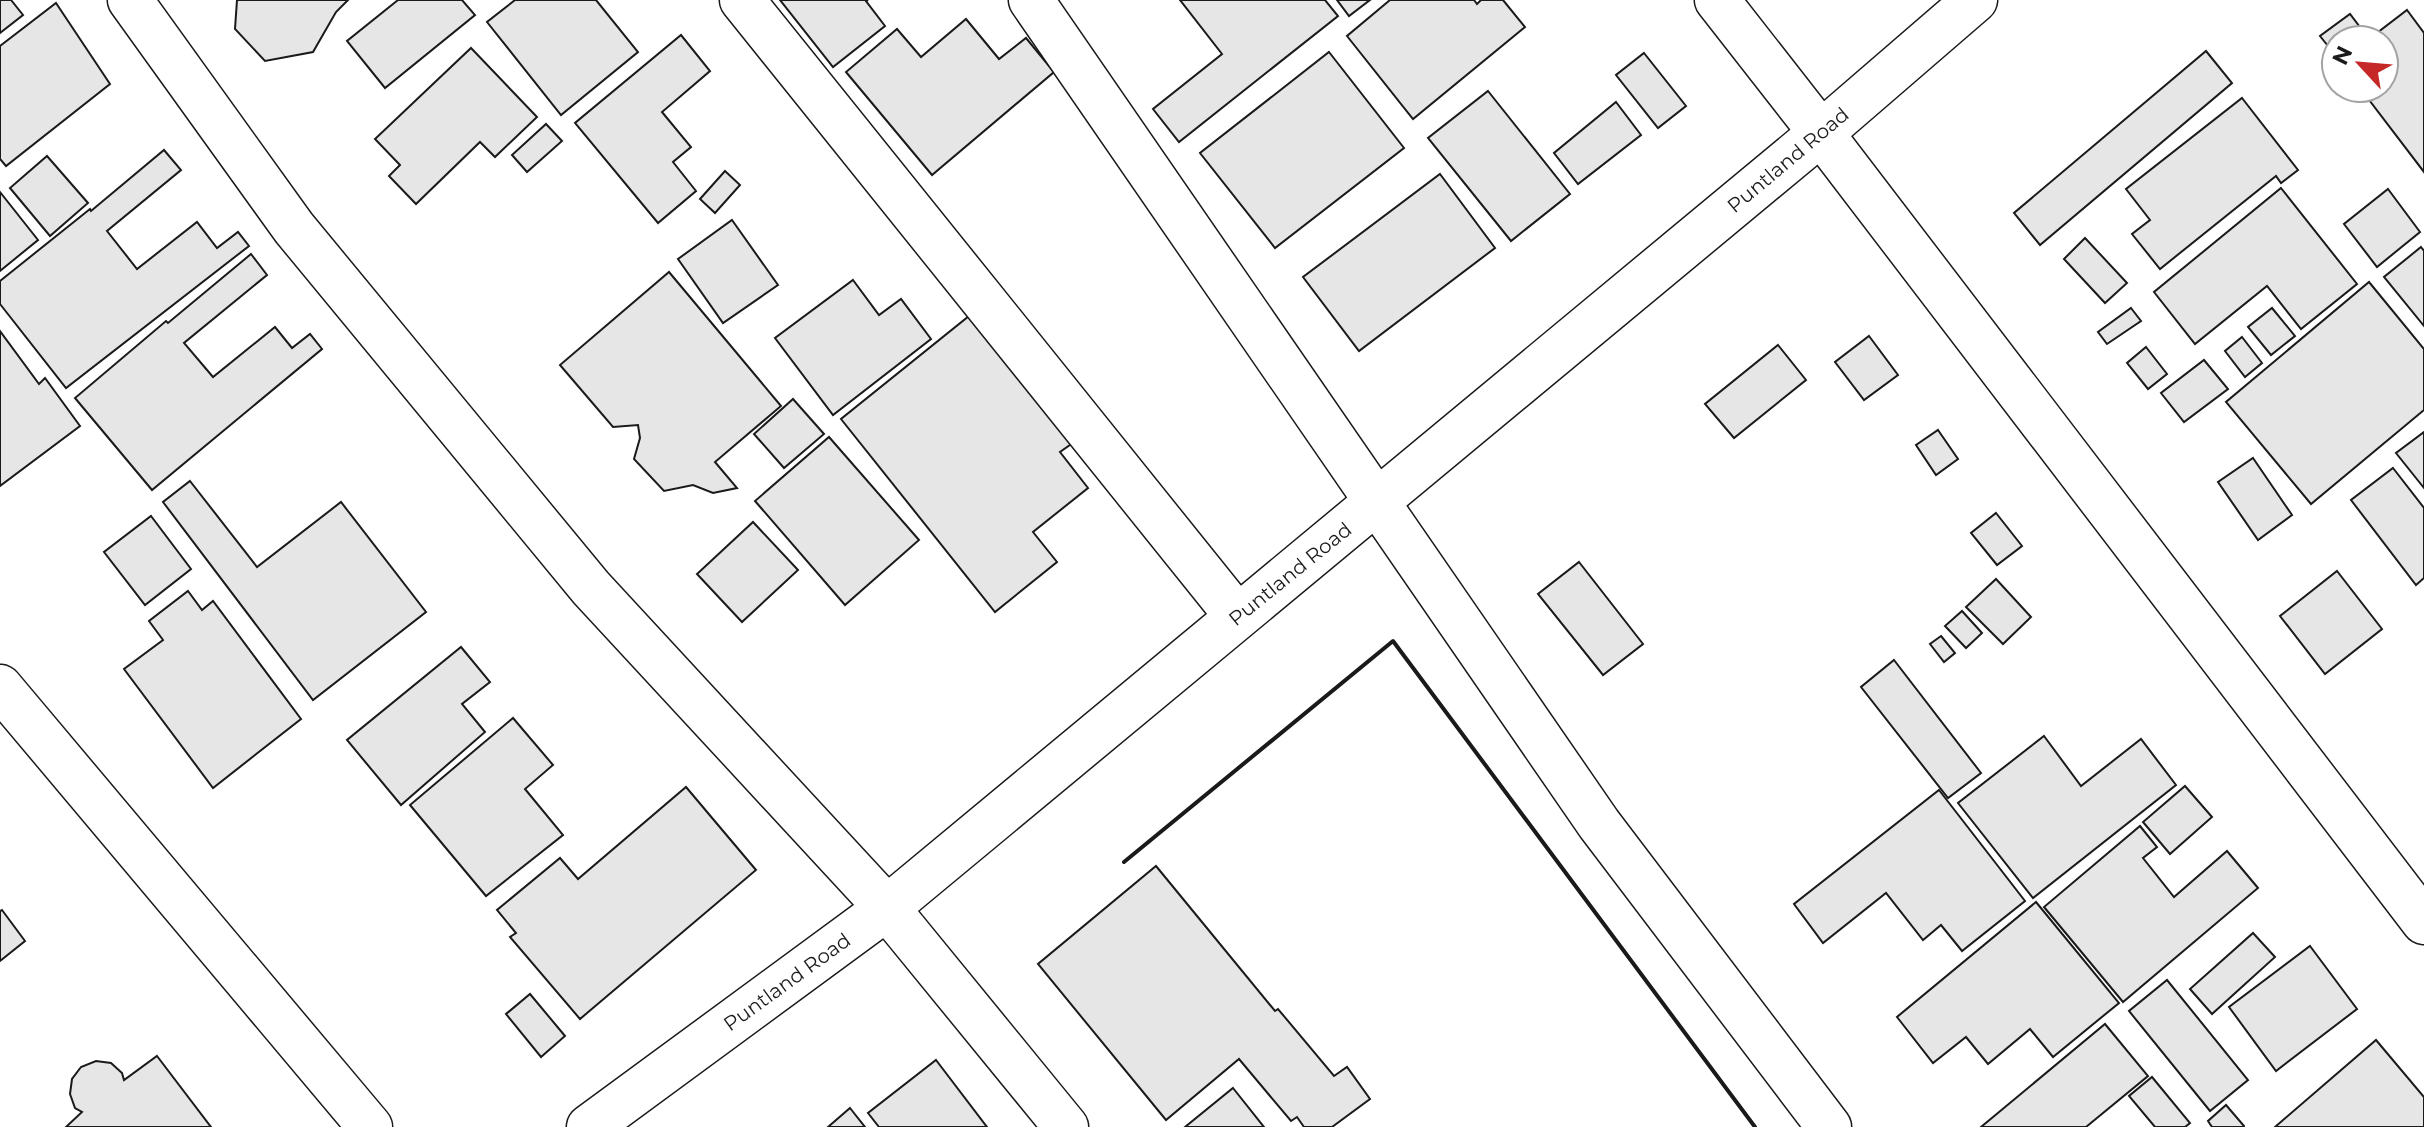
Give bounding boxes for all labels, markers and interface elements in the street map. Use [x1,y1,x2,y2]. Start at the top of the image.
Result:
north arrow [2320,24,2400,104]
text: N [2326,42,2359,69]
street label: Puntland Road [1722,102,1854,218]
street label: Puntland Road [1224,517,1356,631]
street label: Puntland Road [719,928,855,1036]

